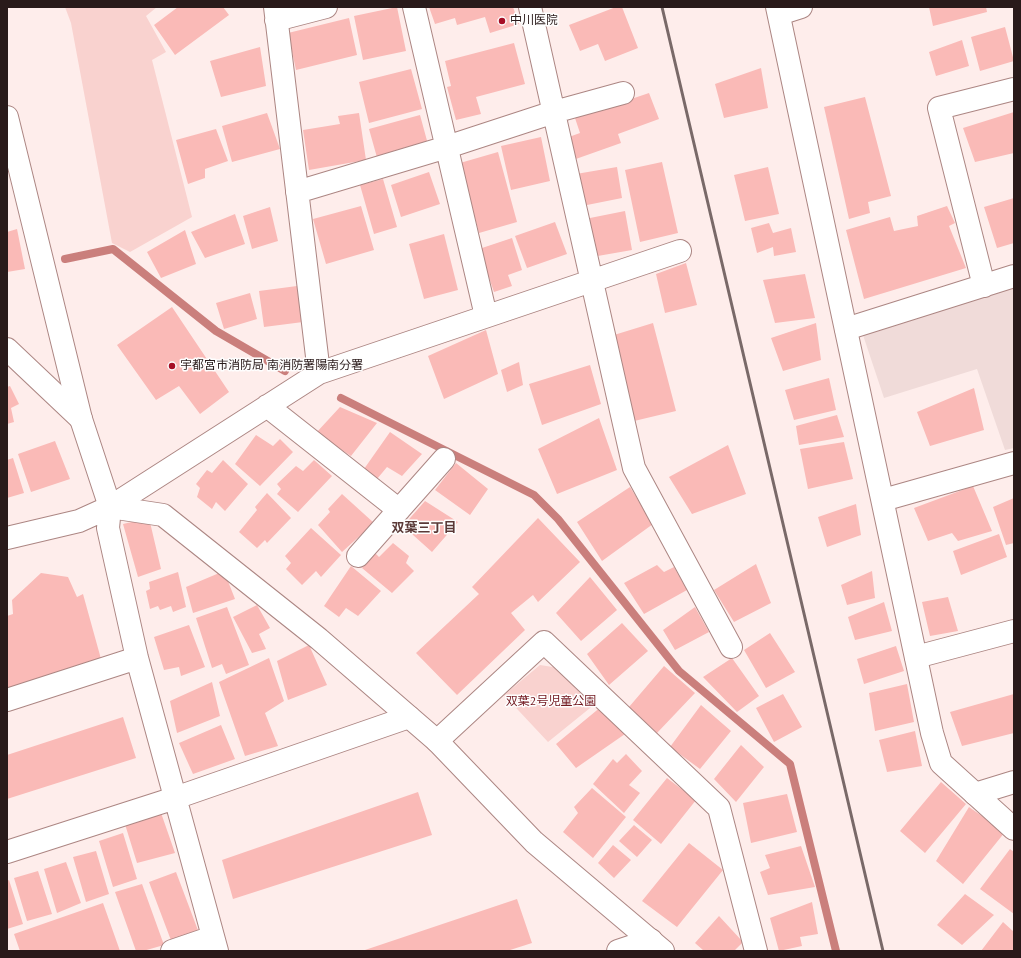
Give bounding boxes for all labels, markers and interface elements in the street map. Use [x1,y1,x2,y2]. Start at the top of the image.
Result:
place label: 中川医院 [510,14,558,28]
marker: 中川医院 [497,16,507,26]
place label: 宇都宮市消防局 南消防署陽南分署 [180,359,363,373]
marker: 宇都宮市消防局 南消防署陽南分署 [167,361,177,371]
district label: 双葉三丁目 [392,520,456,536]
park label: 双葉2号児童公園 [506,695,596,709]

